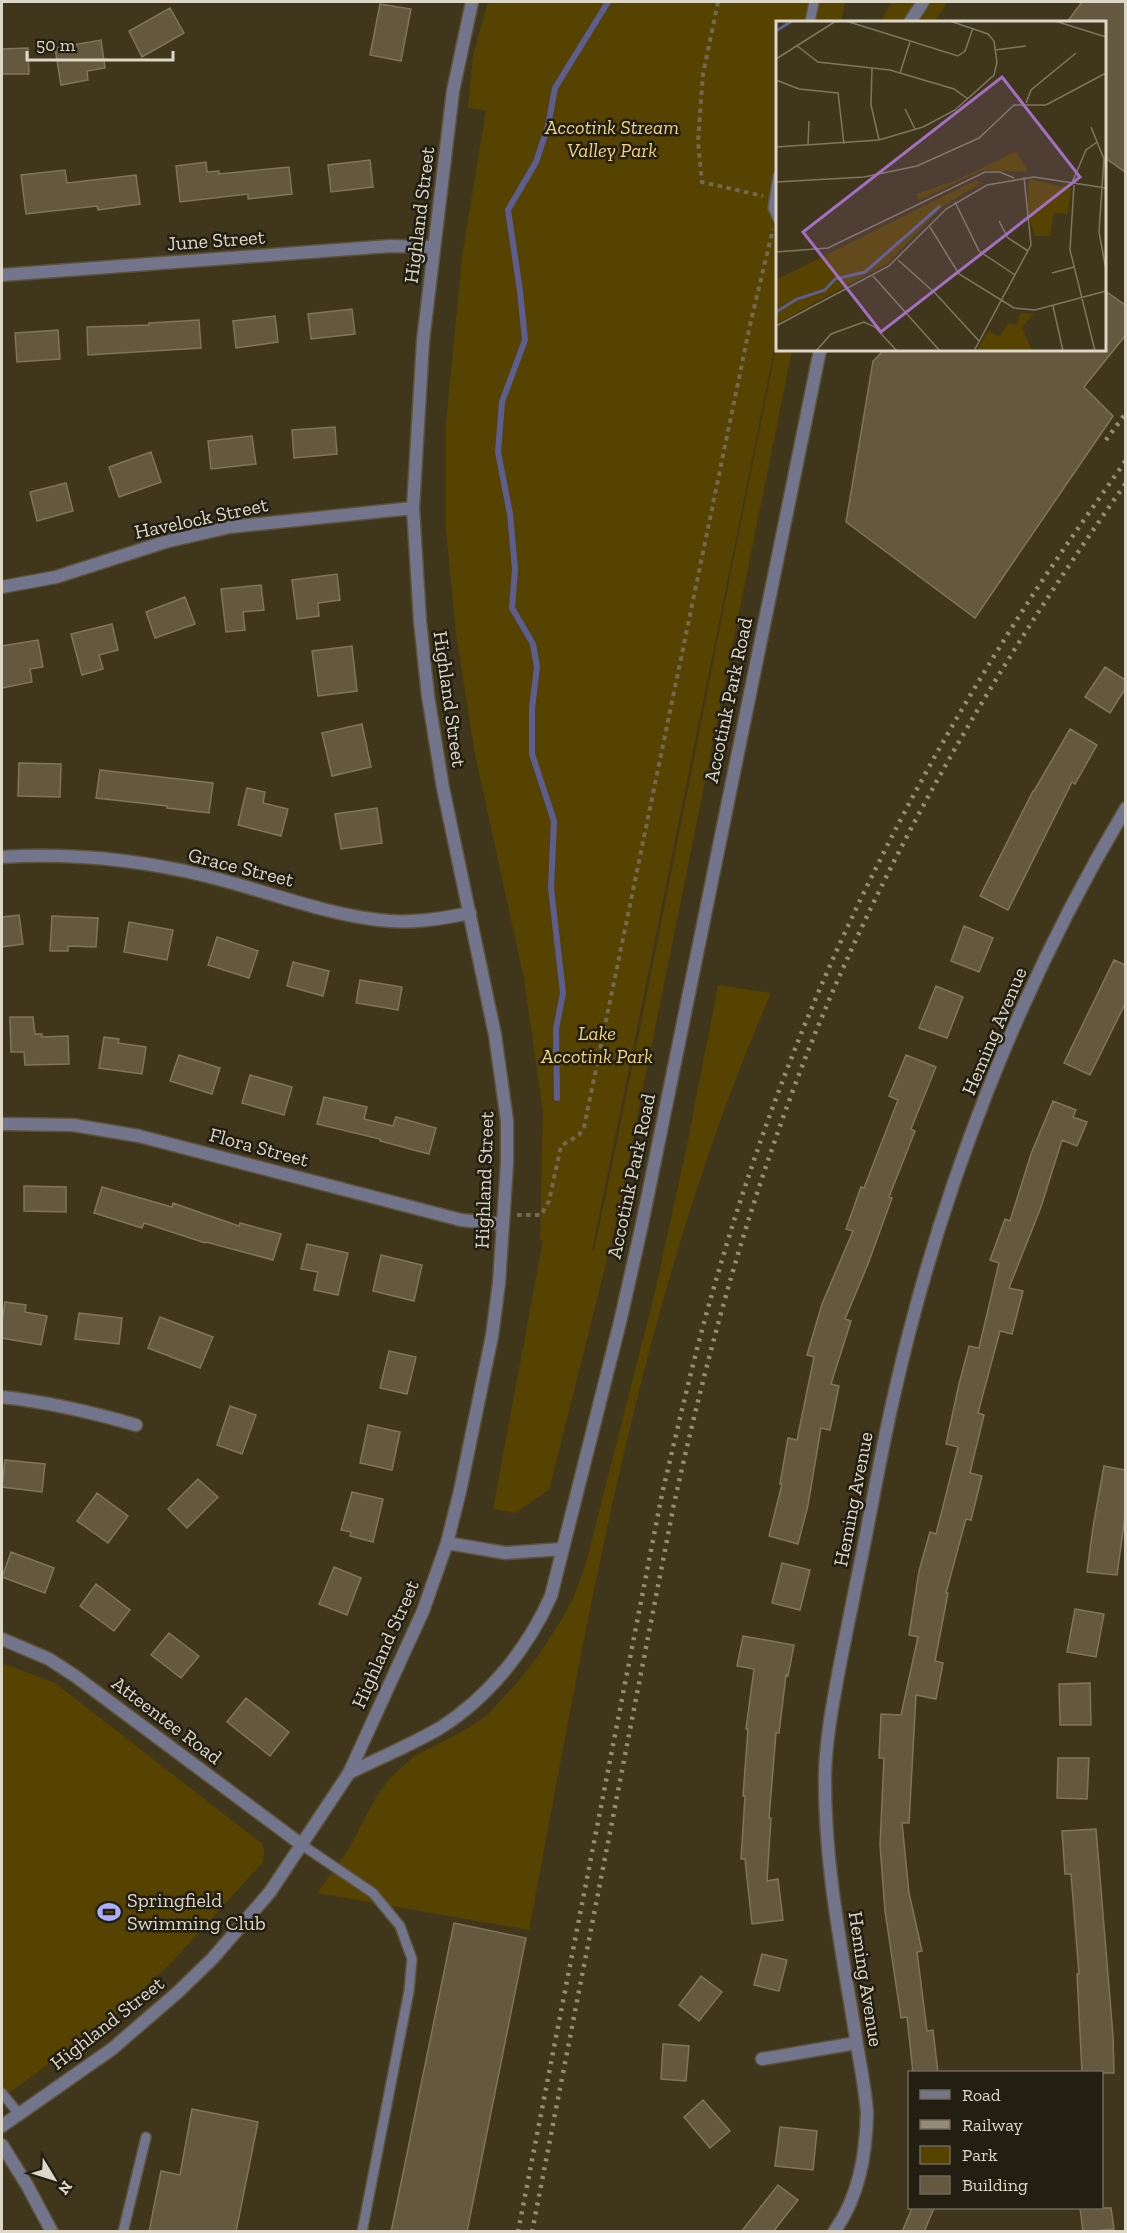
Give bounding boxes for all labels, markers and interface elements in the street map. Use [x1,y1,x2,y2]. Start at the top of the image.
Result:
inset map [776,21,1106,351]
scale bar [27,24,172,62]
text: 50 m [36,34,76,56]
park label: Accotink Stream Valley Park [544,115,679,162]
street label: Highland Street [399,145,439,285]
street label: June Street [166,225,266,255]
street label: Havelock Street [132,492,270,544]
street label: Accotink Park Road [699,615,757,785]
street label: Highland Street [429,629,472,769]
street label: Grace Street [186,842,297,892]
street label: Heming Avenue [956,963,1032,1099]
park label: Lake Accotink Park [540,1021,653,1068]
street label: Accotink Park Road [602,1091,660,1261]
street label: Highland Street [470,1110,498,1249]
street label: Flora Street [207,1122,312,1172]
street label: Heming Avenue [828,1430,878,1568]
street label: Highland Street [346,1576,424,1712]
street label: Atteentee Road [107,1671,227,1769]
place label: Springfield Swimming Club [127,1888,266,1935]
sports icon: Springfield Swimming Club [96,1899,122,1925]
street label: Heming Avenue [843,1910,889,2048]
street label: Highland Street [45,1971,169,2075]
legend [908,2071,1103,2209]
text: Road [962,2084,1001,2106]
text: Railway [962,2114,1024,2136]
text: Park [962,2144,998,2166]
north arrow [24,2149,84,2209]
text: Building [962,2174,1028,2196]
text: N [54,2177,77,2199]

